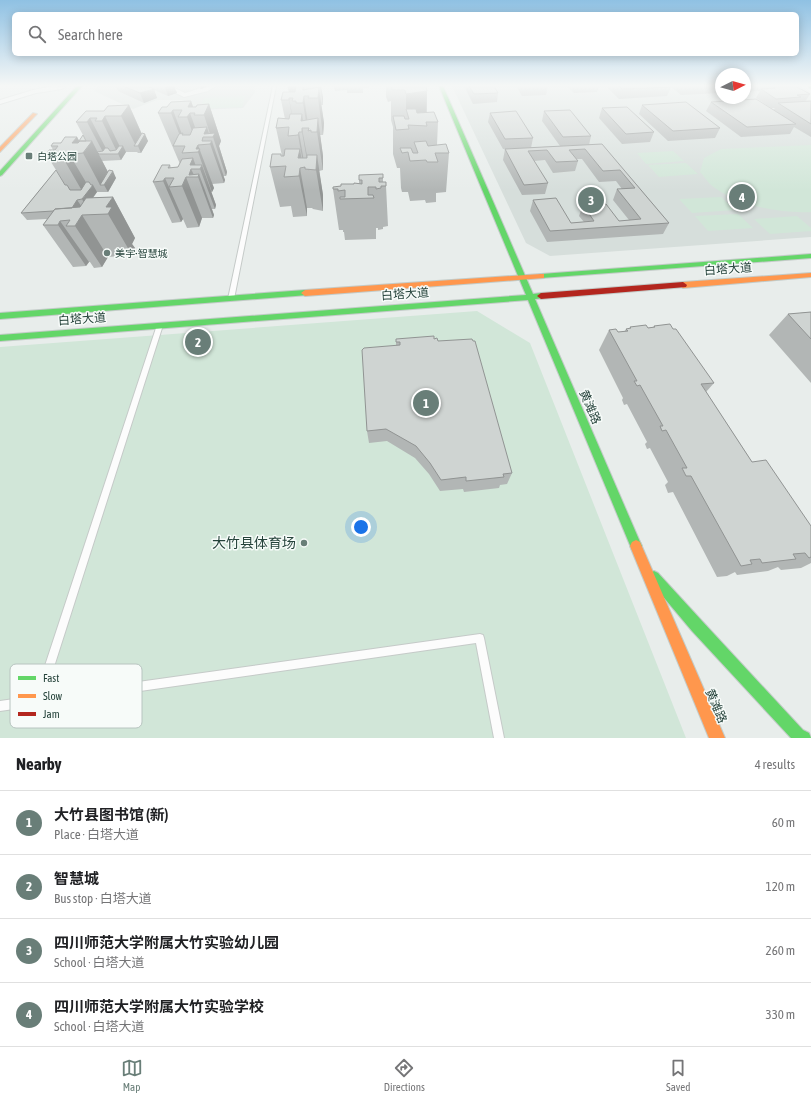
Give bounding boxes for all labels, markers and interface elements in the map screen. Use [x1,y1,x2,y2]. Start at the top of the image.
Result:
search box [12,12,799,56]
icon: search [26,23,48,45]
text: Search here [58,26,123,43]
north arrow [715,68,751,104]
marker: 白塔公园 [24,151,34,161]
place label: 白塔公园 [37,151,77,162]
pin: 4 [729,182,755,212]
pin: 3 [578,185,604,215]
marker: 美宇•智慧城 [102,248,112,258]
place label: 美宇•智慧城 [115,248,168,259]
street label: 白塔大道 [704,260,752,278]
street label: 白塔大道 [381,285,429,303]
street label: 白塔大道 [58,310,106,328]
pin: 2 [185,327,211,357]
pin: 1 [413,388,439,418]
street label: 黄滩路 [577,388,603,426]
your location [351,517,371,537]
place label: 大竹县体育场 [212,535,296,551]
marker: 大竹县体育场 [299,538,309,548]
legend [10,664,142,728]
text: Fast [43,672,59,684]
street label: 黄滩路 [703,687,729,725]
text: Slow [43,690,62,702]
text: Jam [43,708,60,720]
text: Nearby [16,754,62,774]
text: 4 results [755,757,795,772]
text: 大竹县图书馆 (新) [54,806,168,823]
text: 1 [26,815,32,830]
text: 60 m [772,815,795,830]
text: Place · 白塔大道 [54,827,139,842]
text: 智慧城 [54,870,99,887]
text: 2 [26,879,32,894]
text: 120 m [766,879,795,894]
text: Bus stop · 白塔大道 [54,891,152,906]
text: 四川师范大学附属大竹实验幼儿园 [54,934,279,951]
text: 3 [26,943,32,958]
text: 260 m [766,943,795,958]
text: School · 白塔大道 [54,955,145,970]
text: 四川师范大学附属大竹实验学校 [54,998,264,1015]
text: 4 [26,1007,32,1022]
text: 330 m [766,1007,795,1022]
text: School · 白塔大道 [54,1019,145,1034]
tab: Map [121,1057,143,1093]
tab: Directions [384,1057,425,1093]
tab: Saved [666,1057,690,1093]

